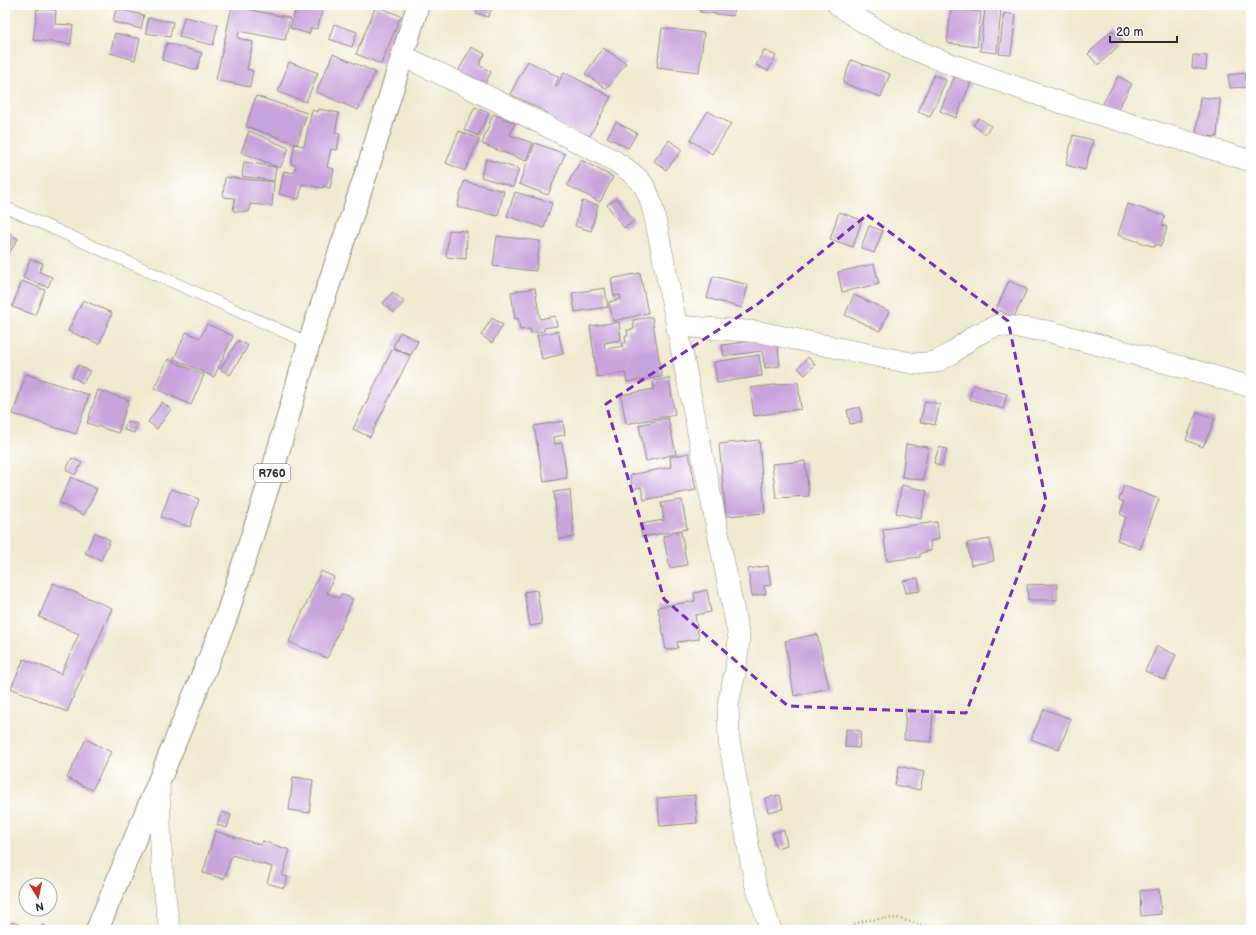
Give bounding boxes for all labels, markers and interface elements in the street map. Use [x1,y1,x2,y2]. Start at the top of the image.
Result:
scale bar [1110,18,1177,44]
text: 20 m [1116,25,1143,40]
road number: R760 [254,464,290,482]
north arrow [18,877,58,917]
text: N [34,899,45,913]

